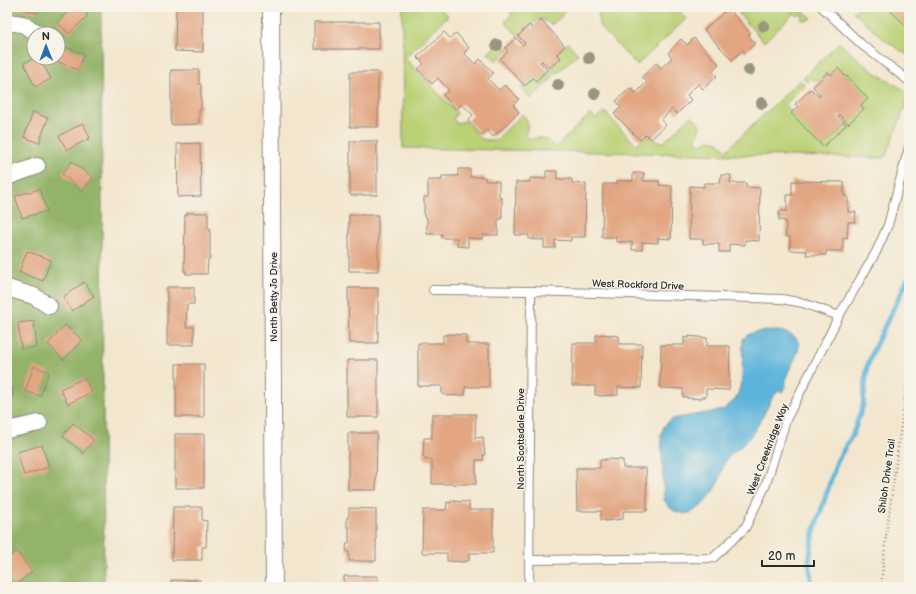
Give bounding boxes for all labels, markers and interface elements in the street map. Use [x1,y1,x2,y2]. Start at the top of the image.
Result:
north arrow [26,26,66,66]
text: N [42,30,50,43]
street label: North Betty Jo Drive [268,252,280,342]
street label: West Rockford Drive [592,277,684,293]
street label: North Scottsdale Drive [515,388,527,490]
street label: West Creekridge Way [745,402,791,497]
street label: Shiloh Drive Trail [876,438,898,514]
scale bar [762,542,814,568]
text: 20 m [768,549,795,564]

